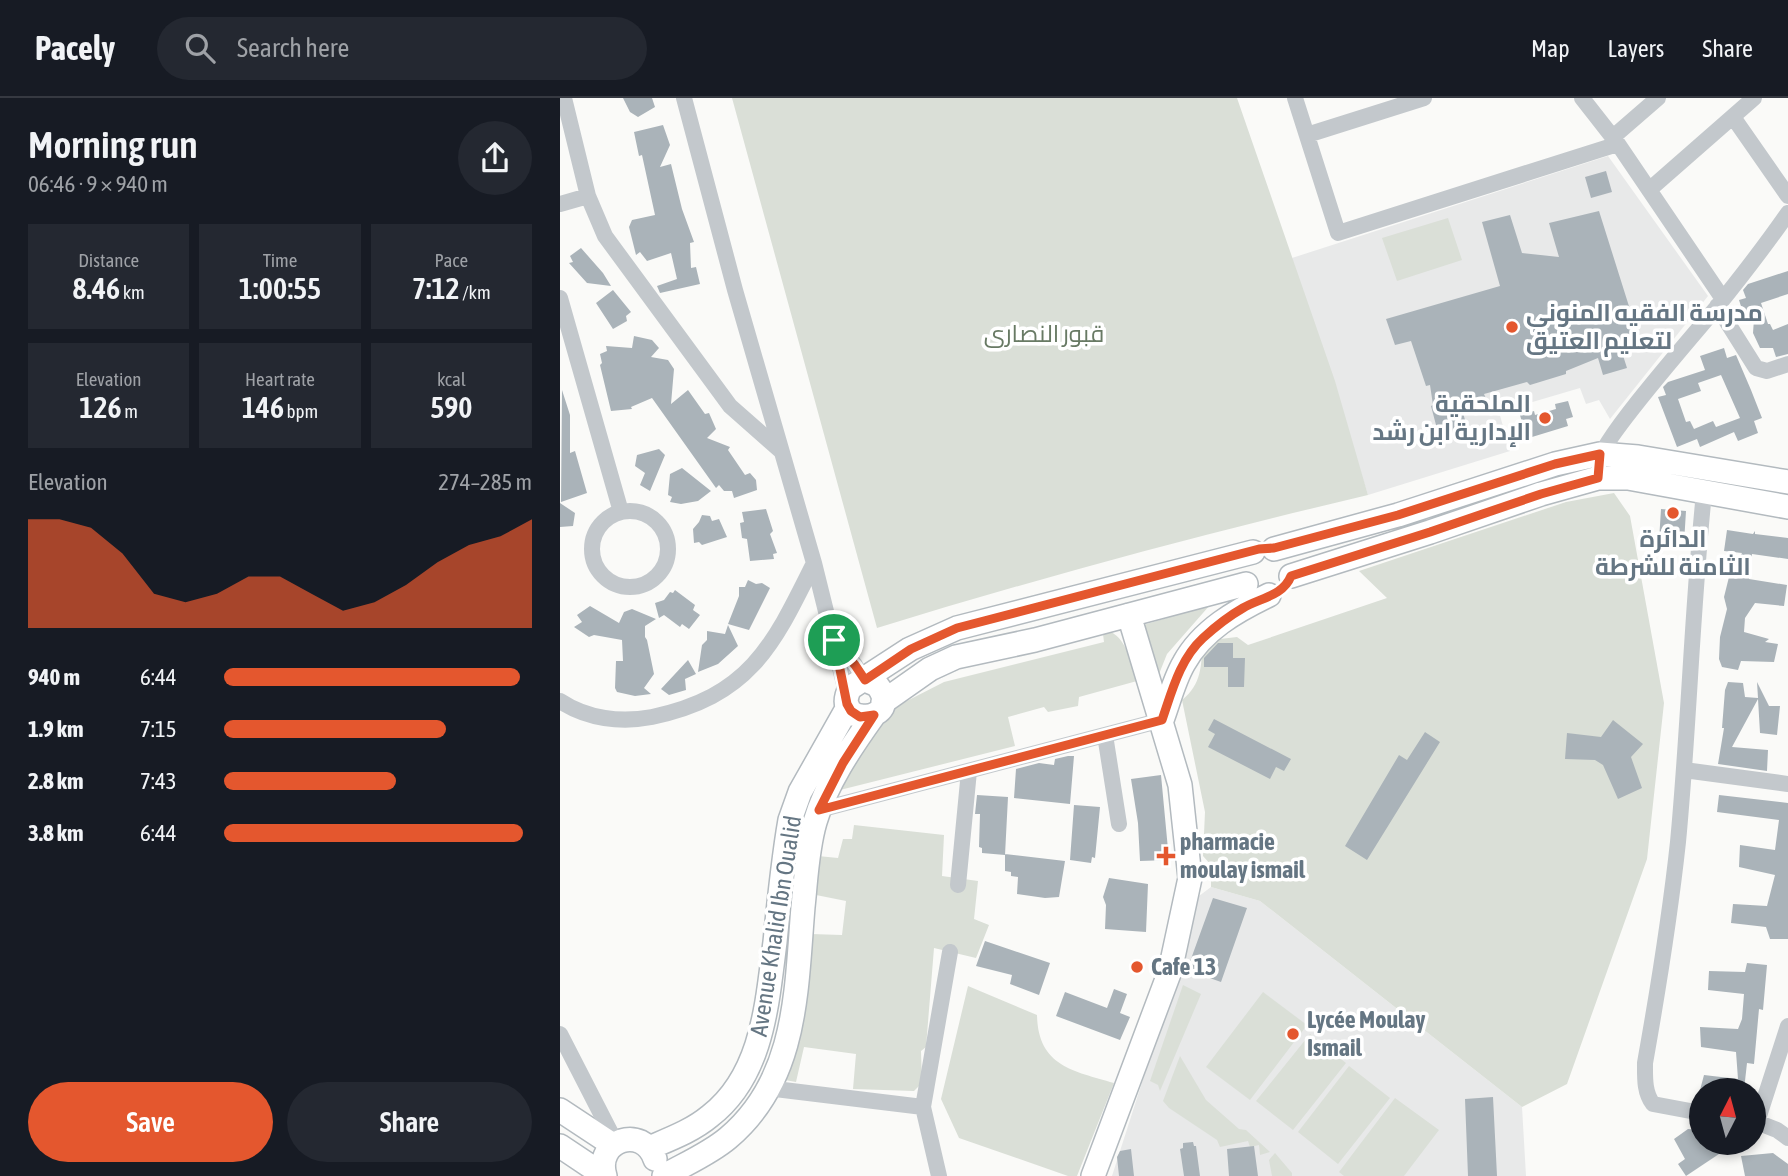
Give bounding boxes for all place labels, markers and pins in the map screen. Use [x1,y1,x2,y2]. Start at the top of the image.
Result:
place label: مدرسة الفقيه المنوني لتعليم العتيق [1526,299,1763,357]
marker: مدرسة الفقيه المنوني لتعليم العتيق [1504,319,1520,335]
place label: الملحقية الإدارية ابن رشد [1373,390,1531,447]
marker: الملحقية الإدارية ابن رشد [1537,410,1553,426]
marker: الدائرة الثامنة للشرطة [1665,505,1681,521]
place label: الدائرة الثامنة للشرطة [1595,525,1751,581]
pin [804,610,864,670]
place label: pharmacie moulay ismail [1180,828,1306,883]
marker: pharmacie moulay ismail [1158,848,1174,864]
place label: Cafe 13 [1151,953,1216,980]
marker: Cafe 13 [1129,959,1145,975]
place label: Lycée Moulay Ismail [1307,1006,1426,1061]
marker: Lycée Moulay Ismail [1285,1026,1301,1042]

